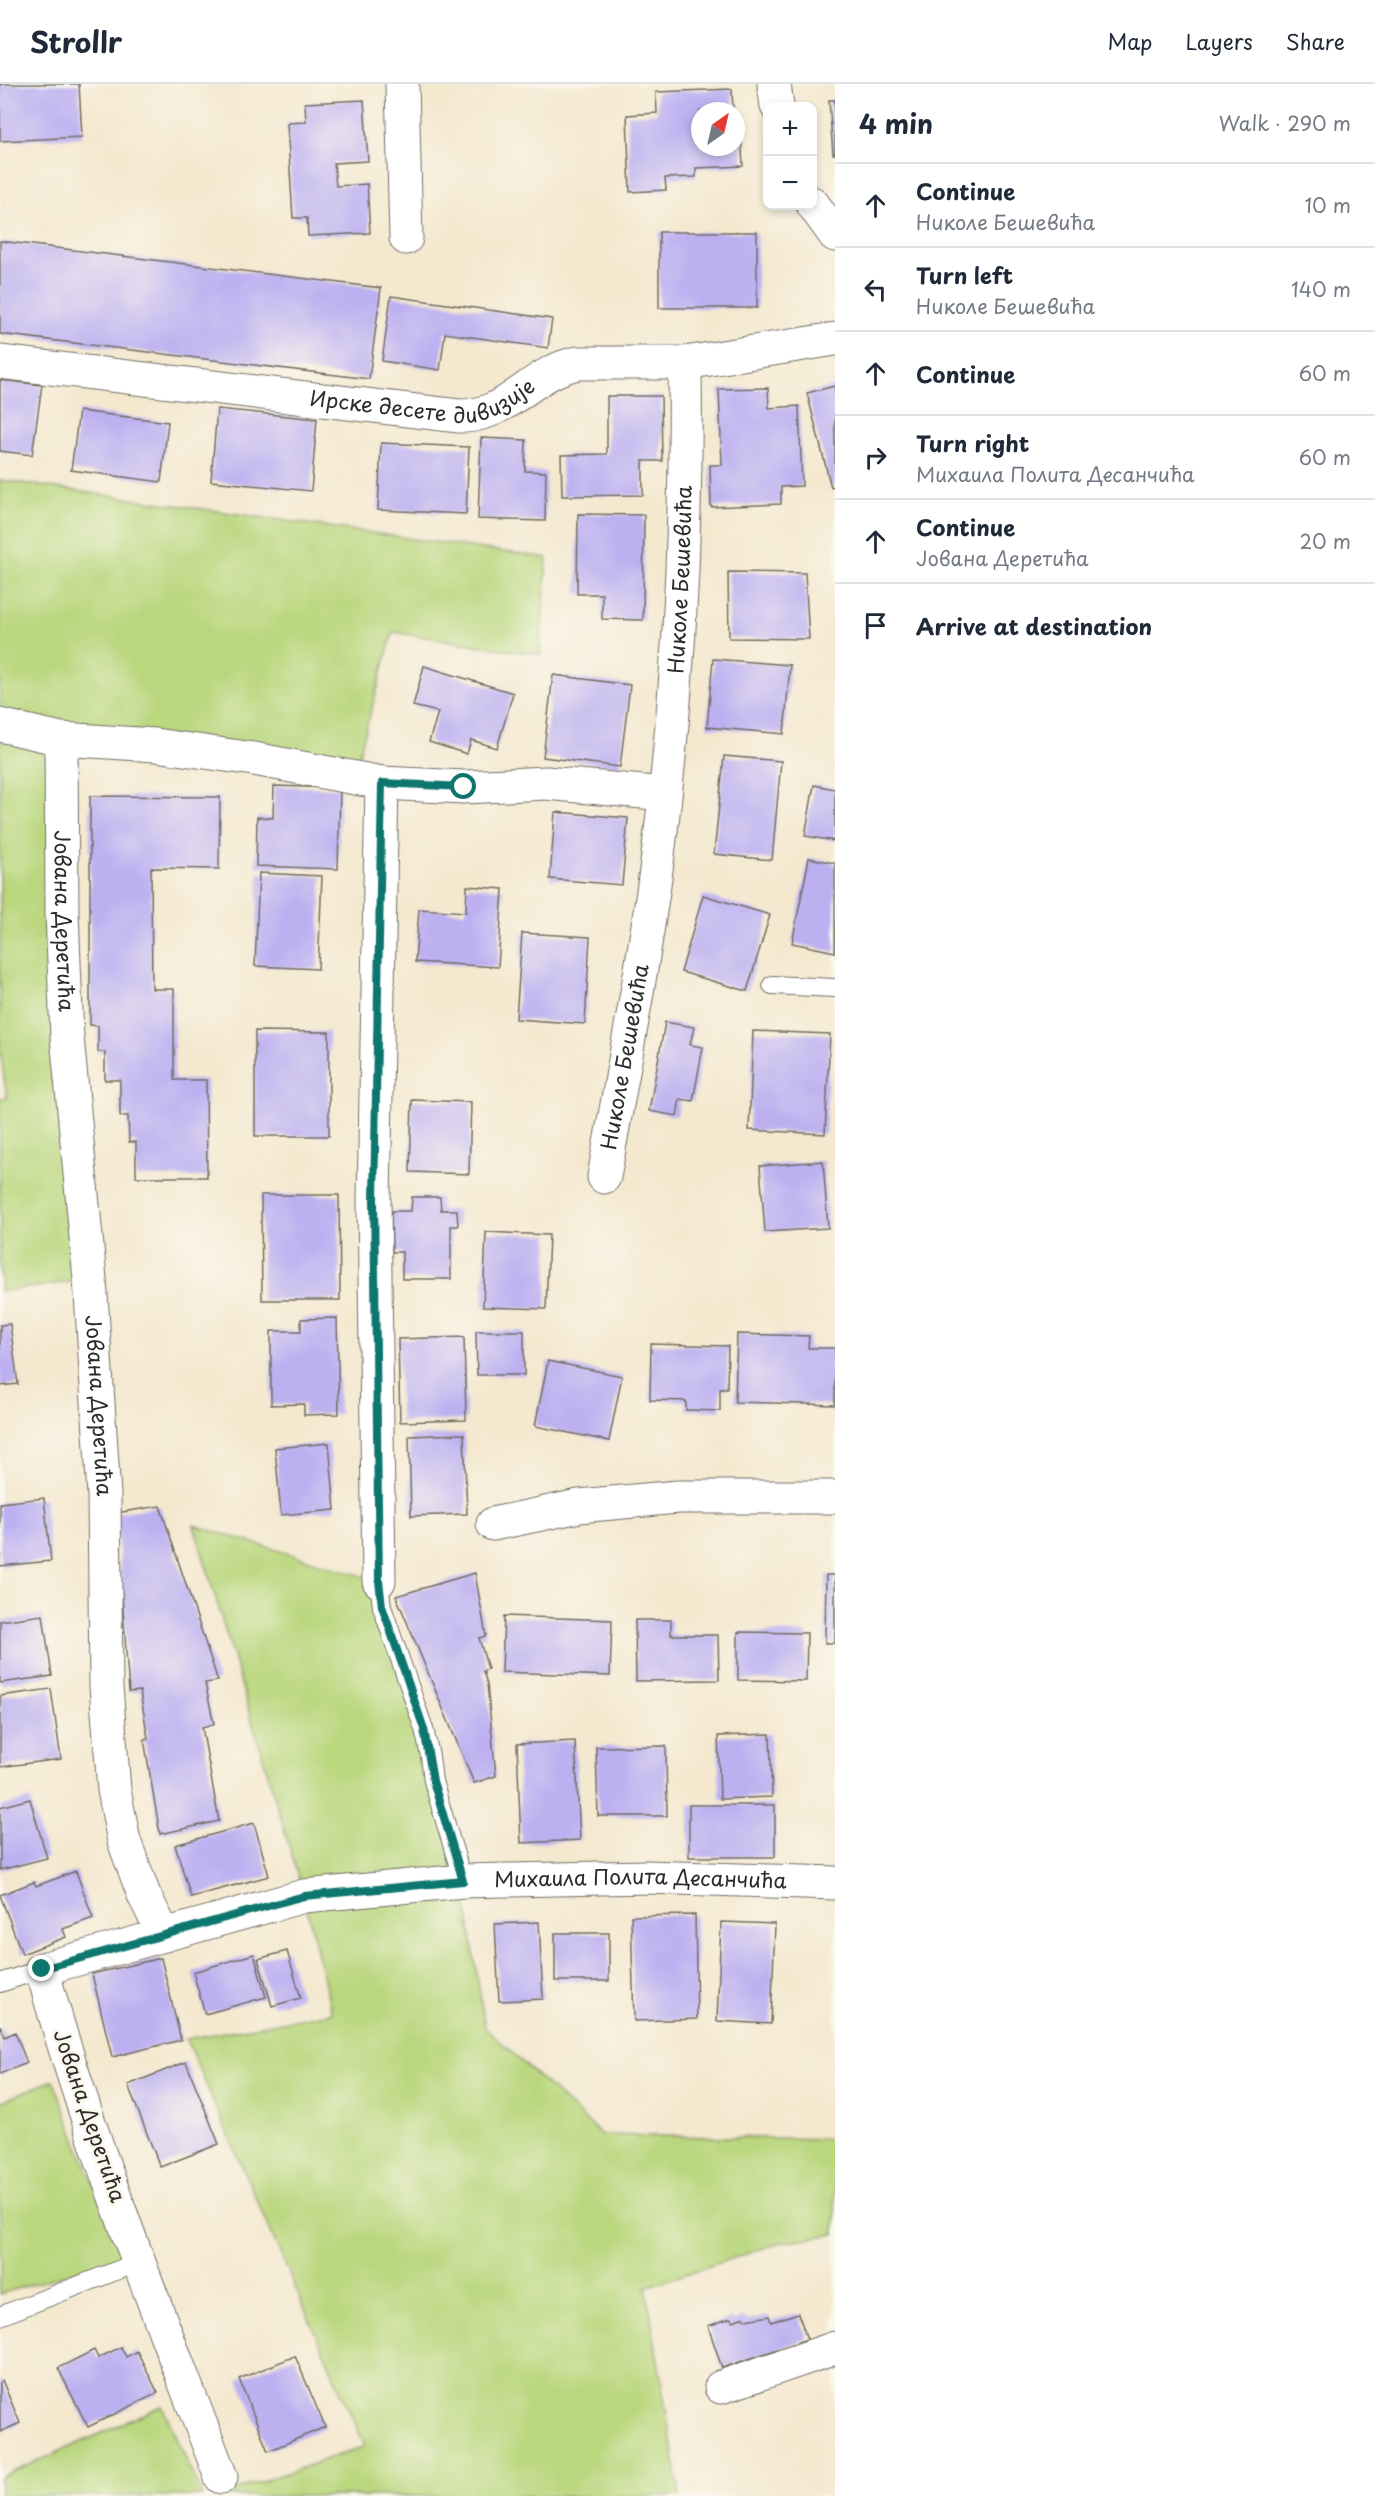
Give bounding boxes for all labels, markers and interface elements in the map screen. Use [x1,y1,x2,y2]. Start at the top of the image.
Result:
text: Strollr [30,20,122,63]
text: Map [1108,25,1152,57]
text: Layers [1185,25,1253,57]
text: Share [1286,25,1345,57]
north arrow [691,102,745,156]
map controls [763,102,817,210]
button: + [763,102,817,156]
text: 4 min [859,104,933,143]
text: Walk · 290 m [1219,108,1351,138]
button: − [763,156,817,210]
text: Continue [916,174,1015,207]
icon: ahead [859,189,892,222]
text: 10 m [1304,190,1351,220]
text: Николе Бешевића [916,207,1095,237]
text: Turn left [916,258,1013,291]
icon: left [859,273,892,306]
text: 140 m [1291,274,1351,304]
text: Николе Бешевића [916,291,1095,321]
icon: ahead [859,357,892,390]
text: Continue [916,357,1015,390]
text: 60 m [1299,358,1351,388]
street label: Ирске десете дивизије [308,369,541,430]
text: Turn right [916,426,1029,459]
icon: right [859,441,892,474]
text: 60 m [1299,442,1351,472]
text: Михаила Полита Десанчића [916,459,1195,489]
street label: Николе Бешевића [658,484,699,674]
text: Continue [916,510,1015,543]
icon: ahead [859,525,892,558]
text: 20 m [1299,526,1351,556]
text: Јована Деретића [916,543,1089,573]
icon: arrive [859,609,892,642]
text: Arrive at destination [916,609,1152,642]
route start [450,773,476,799]
street label: Јована Деретића [48,830,84,1013]
street label: Николе Бешевића [591,961,656,1152]
street label: Јована Деретића [78,1314,122,1498]
street label: Михаила Полита Десанчића [494,1859,788,1895]
route end [28,1955,54,1981]
street label: Јована Деретића [46,2024,136,2207]

